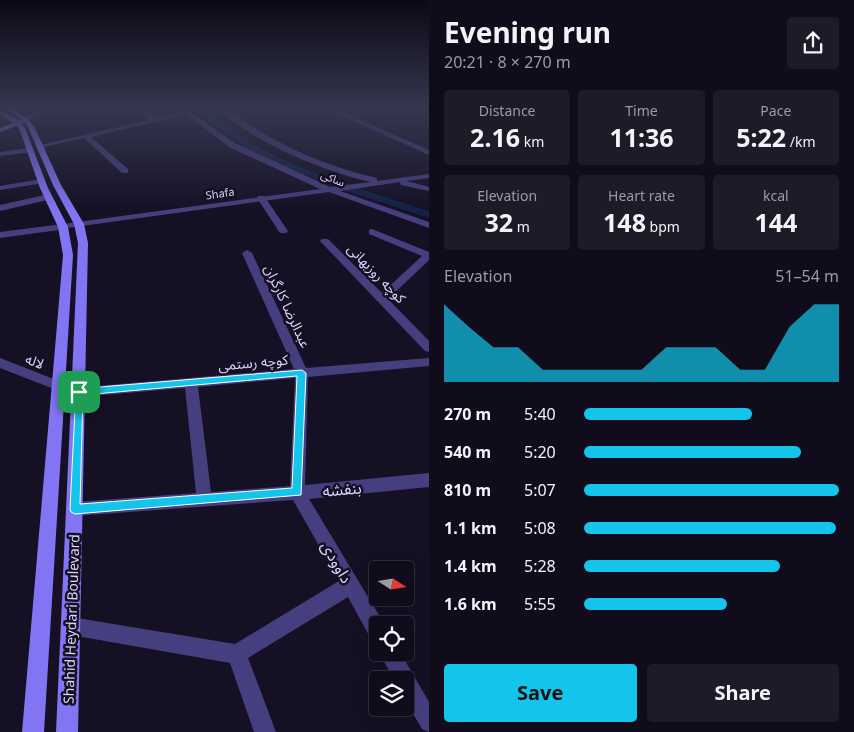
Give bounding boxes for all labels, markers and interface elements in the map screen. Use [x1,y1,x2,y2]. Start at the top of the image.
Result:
text: Evening run [444,13,611,51]
button: share [787,17,839,69]
text: 20:21 · 8 × 270 m [444,51,571,73]
text: Distance [479,101,536,120]
text: Time [625,101,658,120]
text: Pace [760,101,791,120]
text: 2.16 [470,120,520,154]
text: 11:36 [609,120,674,154]
text: 5:22 [736,120,786,154]
text: km [520,132,544,151]
text: /km [786,132,816,151]
street label: ساکی [319,166,347,190]
street label: Shafa [205,184,235,202]
text: Elevation [477,186,537,205]
text: Heart rate [608,186,675,205]
text: kcal [763,186,789,205]
text: 32 [484,205,513,239]
text: 148 [603,205,646,239]
text: 144 [754,205,797,239]
text: m [513,217,530,236]
text: bpm [646,217,680,236]
street label: کوچه روزبهانی [343,239,410,308]
street label: عبدالرضا کارگران [260,261,316,351]
text: Elevation [444,265,512,287]
text: 51–54 m [775,265,839,287]
street label: لاله [23,349,47,373]
street label: کوچه رستمی [217,349,289,376]
pin [58,371,100,413]
icon: arrive [65,378,93,406]
text: 270 m [444,403,491,425]
text: 5:40 [524,403,556,425]
text: 540 m [444,441,491,463]
text: 5:20 [524,441,556,463]
street label: بنفشه [322,476,362,502]
text: 810 m [444,479,491,501]
text: 5:07 [524,479,556,501]
text: 1.1 km [444,517,496,539]
text: 5:08 [524,517,556,539]
street label: Shahid Heydari Boulevard [59,534,83,704]
street label: داوودی [316,537,358,587]
text: 1.4 km [444,555,496,577]
text: 5:28 [524,555,556,577]
north arrow [369,561,414,606]
map controls [369,561,414,716]
text: 1.6 km [444,593,496,615]
text: 5:55 [524,593,556,615]
button: locate [369,616,414,661]
button: Save [444,664,637,722]
button: Share [647,664,839,722]
button: layers [369,671,414,716]

